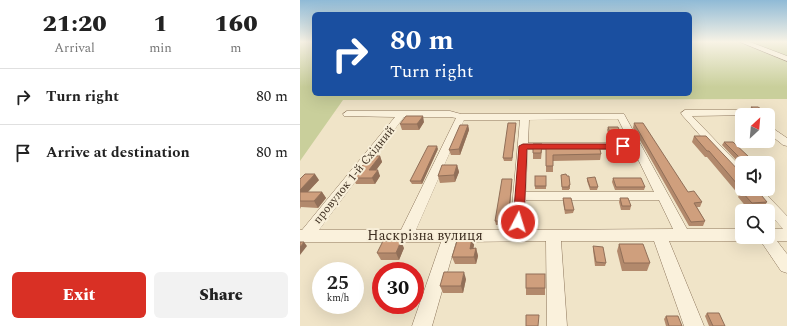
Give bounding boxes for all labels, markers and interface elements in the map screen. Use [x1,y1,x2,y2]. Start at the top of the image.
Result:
text: 21:20 [42,6,107,42]
text: 1 [153,6,168,42]
text: 160 [214,6,258,42]
text: 80 m [390,19,454,62]
icon: right [324,28,376,80]
text: Arrival [54,38,95,58]
text: min [149,38,172,58]
text: m [230,38,242,58]
text: Turn right [390,58,473,85]
text: Turn right [46,85,119,108]
text: 80 m [256,85,288,108]
icon: right [12,86,34,108]
north arrow [735,108,775,148]
map controls [735,108,775,244]
street label: провулок 1-й Східний [308,122,400,228]
pin [606,129,640,163]
icon: arrive [612,135,634,157]
text: Arrive at destination [46,141,190,164]
text: 80 m [256,141,288,164]
icon: arrive [12,142,34,164]
button: sound [735,156,775,196]
position arrow [497,201,539,243]
button: search [735,204,775,244]
street label: Наскрізна вулиця [367,225,483,246]
speed limit sign: 30 [372,262,424,314]
text: 25 [327,268,349,298]
button: Exit [12,272,146,318]
button: Share [154,272,288,318]
text: km/h [327,290,349,306]

